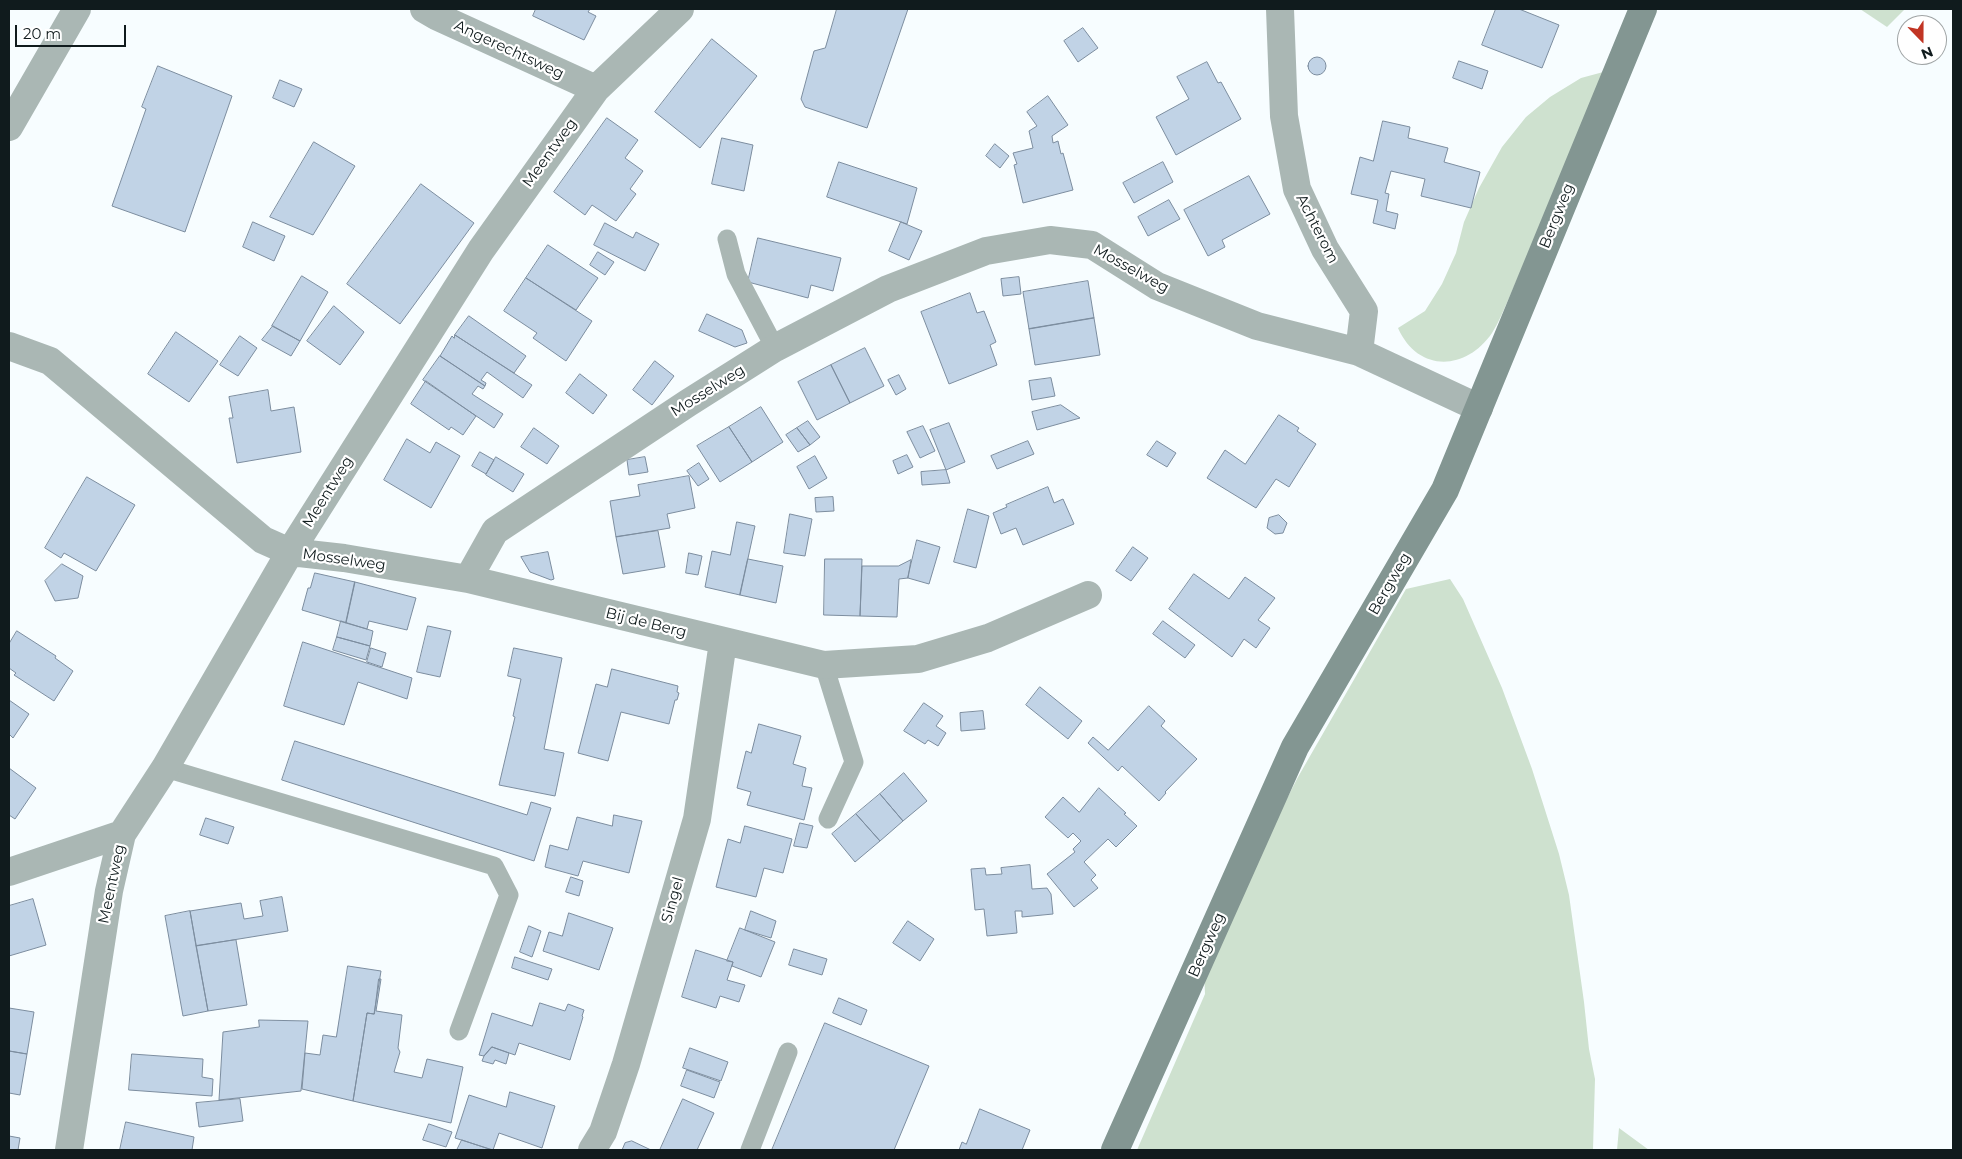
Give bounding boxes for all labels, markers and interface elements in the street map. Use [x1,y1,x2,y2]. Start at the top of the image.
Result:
scale bar [18,15,129,47]
north arrow [1897,15,1947,65]
street label: Angerechtsweg [451,17,567,83]
text: 20 m [23,24,61,43]
text: N [1919,43,1936,63]
street label: Meentweg [519,115,581,191]
street label: Bergweg [1536,181,1578,251]
street label: Achterom [1292,191,1342,267]
street label: Mosselweg [1090,241,1172,297]
street label: Mosselweg [668,361,748,421]
street label: Meentweg [299,453,357,531]
street label: Mosselweg [301,545,387,575]
street label: Bergweg [1365,550,1415,618]
street label: Bij de Berg [604,604,688,642]
street label: Meentweg [95,843,129,925]
street label: Singel [658,875,688,925]
street label: Bergweg [1185,910,1229,980]

